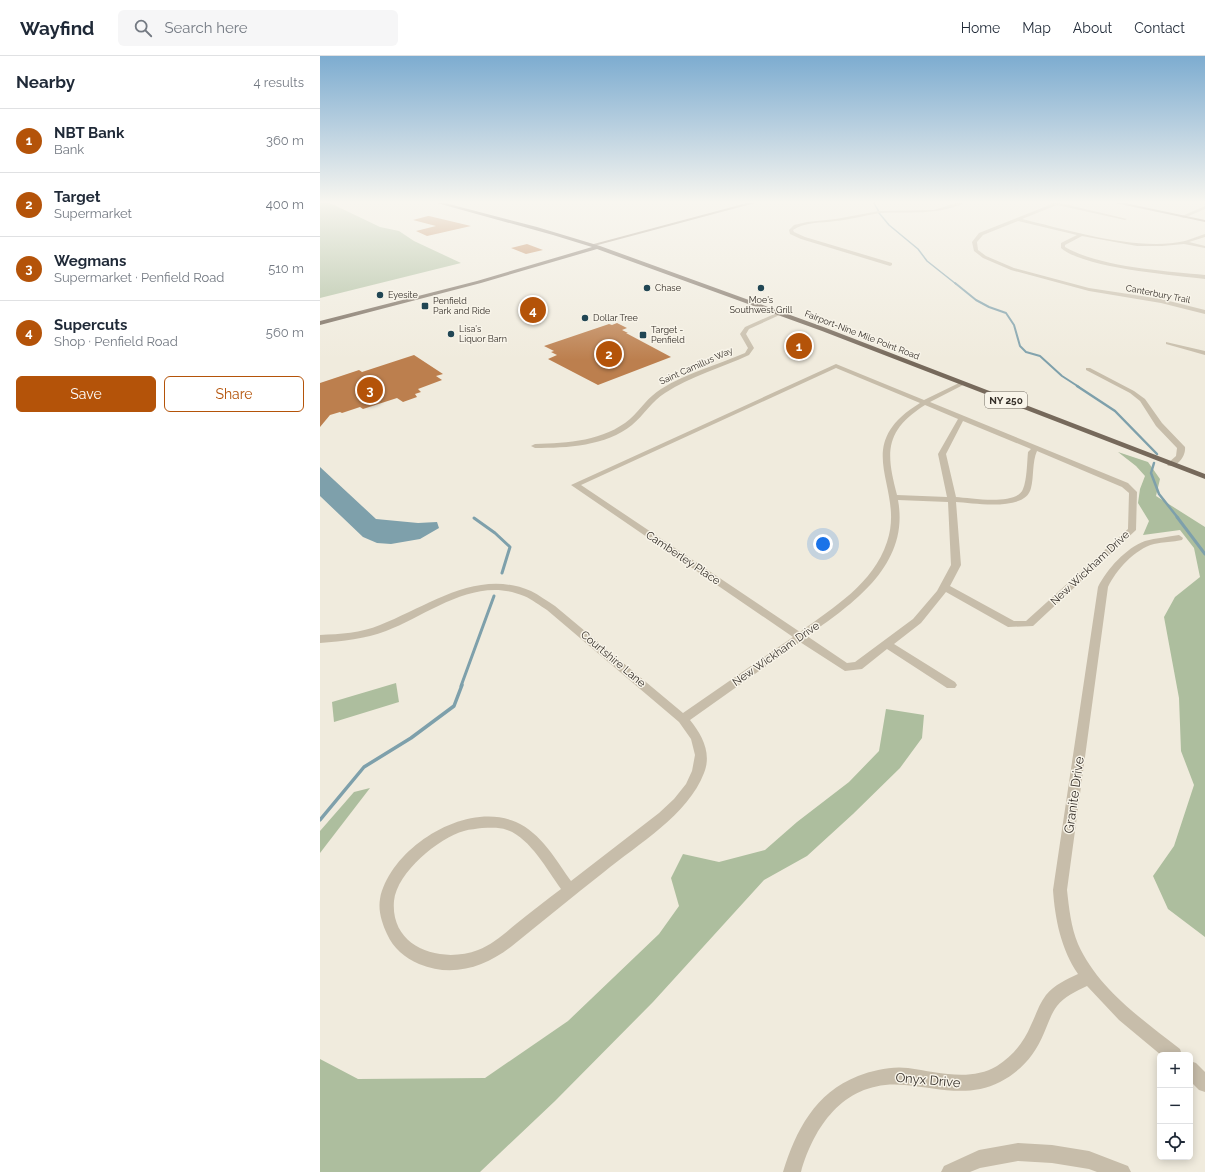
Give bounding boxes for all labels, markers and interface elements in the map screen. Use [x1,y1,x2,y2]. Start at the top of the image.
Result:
search box [118,10,398,46]
text: Wayfind [20,17,94,39]
icon: search [132,17,154,39]
text: Search here [164,19,248,37]
text: Home [961,20,1000,36]
text: Map [1022,20,1051,36]
text: About [1073,20,1112,36]
text: Contact [1134,20,1185,36]
text: Nearby [16,72,75,92]
text: 4 results [253,75,304,90]
text: NBT Bank [54,124,124,142]
text: 1 [26,133,32,148]
text: 360 m [266,133,304,148]
text: Bank [54,142,84,157]
text: Target [54,188,101,206]
text: 2 [25,197,33,212]
text: 400 m [266,197,304,212]
text: Supermarket [54,206,132,221]
text: Wegmans [54,252,126,270]
text: 3 [25,261,33,276]
text: 510 m [268,261,304,276]
text: Supermarket · Penfield Road [54,270,224,285]
marker: Chase [642,283,652,293]
place label: Chase [655,283,682,293]
marker: Moe's Southwest Grill [756,283,766,293]
street label: Canterbury Trail [1125,283,1192,305]
marker: Eyesite [375,290,385,300]
place label: Eyesite [388,290,419,300]
pin: 4 [520,295,546,325]
place label: Moe's Southwest Grill [730,295,793,315]
place label: Penfield Park and Ride [433,296,491,316]
marker: Penfield Park and Ride [420,301,430,311]
street label: Fairport-Nine Mile Point Road [803,308,921,362]
marker: Dollar Tree [580,313,590,323]
place label: Dollar Tree [593,313,639,323]
text: Supercuts [54,316,128,334]
place label: Lisa's Liquor Barn [459,324,507,344]
text: 4 [25,325,33,340]
text: 560 m [266,325,304,340]
place label: Target - Penfield [651,325,685,345]
marker: Lisa's Liquor Barn [446,329,456,339]
marker: Target - Penfield [638,330,648,340]
pin: 1 [786,331,812,361]
text: Shop · Penfield Road [54,334,178,349]
pin: 2 [596,339,622,369]
street label: Saint Camillus Way [658,345,734,387]
pin: 3 [357,375,383,405]
button: Save [16,376,156,412]
button: Share [164,376,304,412]
road number: NY 250 [985,392,1027,408]
street label: Camberley Place [643,528,723,588]
street label: New Wickham Drive [1048,528,1133,608]
your location [813,534,833,554]
street label: New Wickham Drive [730,619,822,689]
street label: Courtshire Lane [578,628,648,690]
street label: Granite Drive [1061,755,1087,834]
map controls [1157,1052,1193,1160]
button: + [1157,1052,1193,1088]
street label: Onyx Drive [895,1070,961,1090]
button: − [1157,1088,1193,1124]
button: locate [1157,1124,1193,1160]

